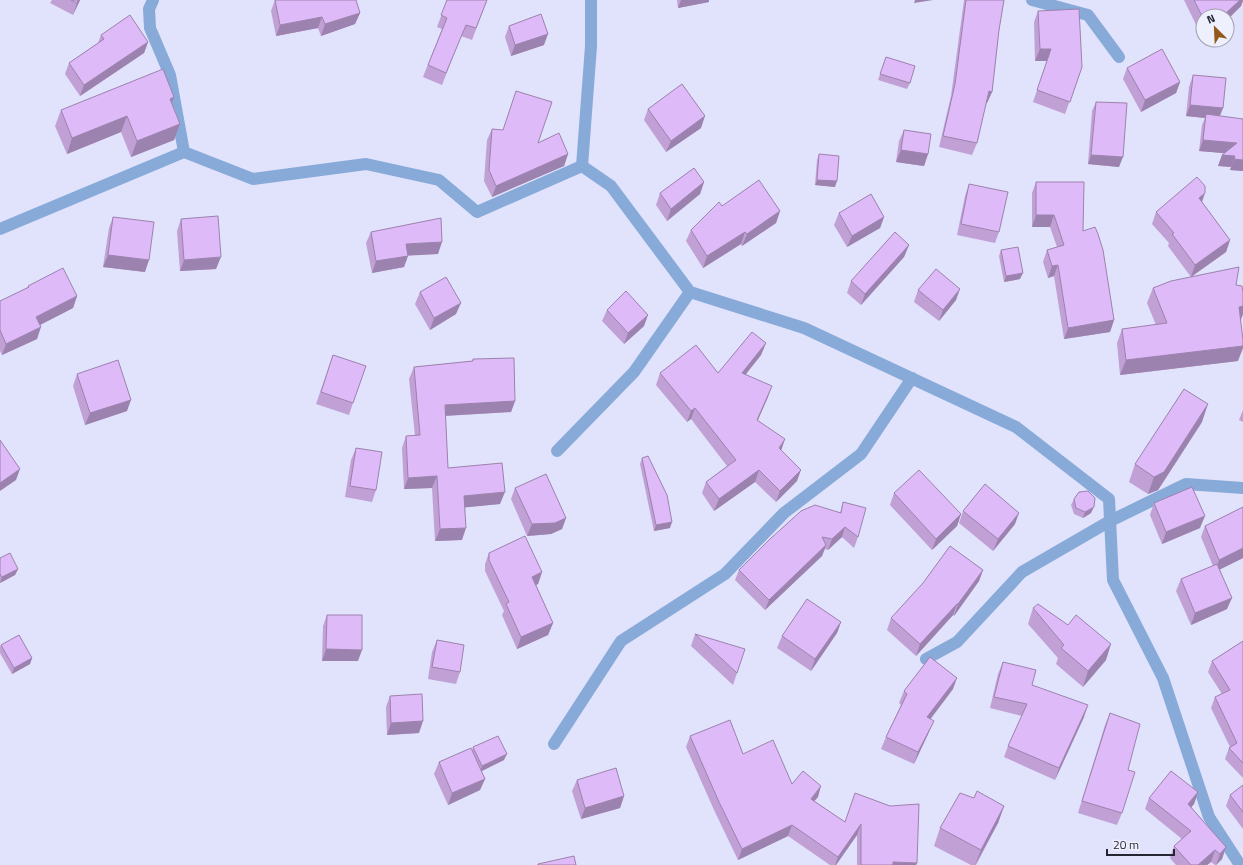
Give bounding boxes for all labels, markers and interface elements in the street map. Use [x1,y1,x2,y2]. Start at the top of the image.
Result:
north arrow [1195,8,1235,48]
text: N [1204,10,1218,28]
scale bar [1107,831,1174,857]
text: 20 m [1113,835,1139,854]

